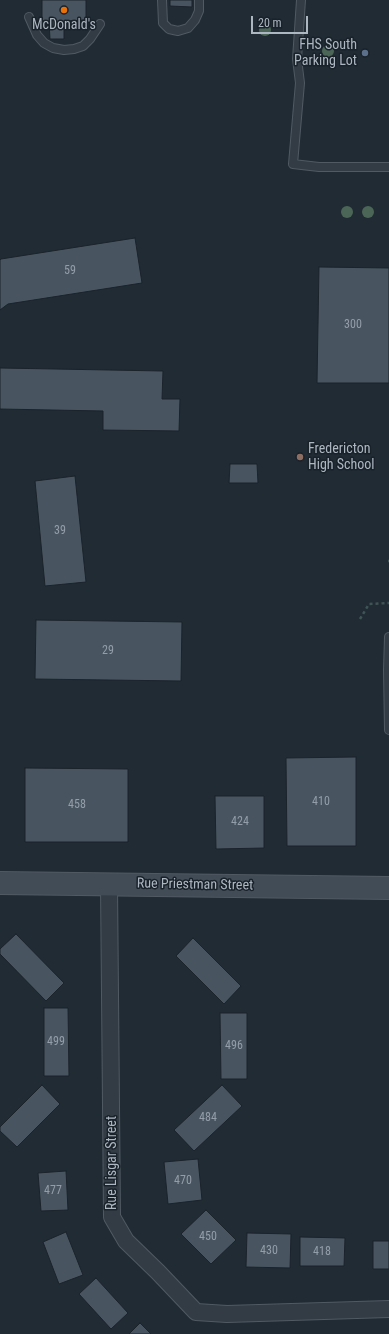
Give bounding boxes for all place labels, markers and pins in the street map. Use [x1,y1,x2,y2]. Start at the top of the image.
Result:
marker: McDonald's [59,5,69,15]
place label: McDonald's [32,17,96,33]
place label: FHS South Parking Lot [294,37,357,70]
marker: FHS South Parking Lot [360,48,370,58]
place label: Fredericton High School [308,441,375,474]
marker: Fredericton High School [295,452,305,462]

